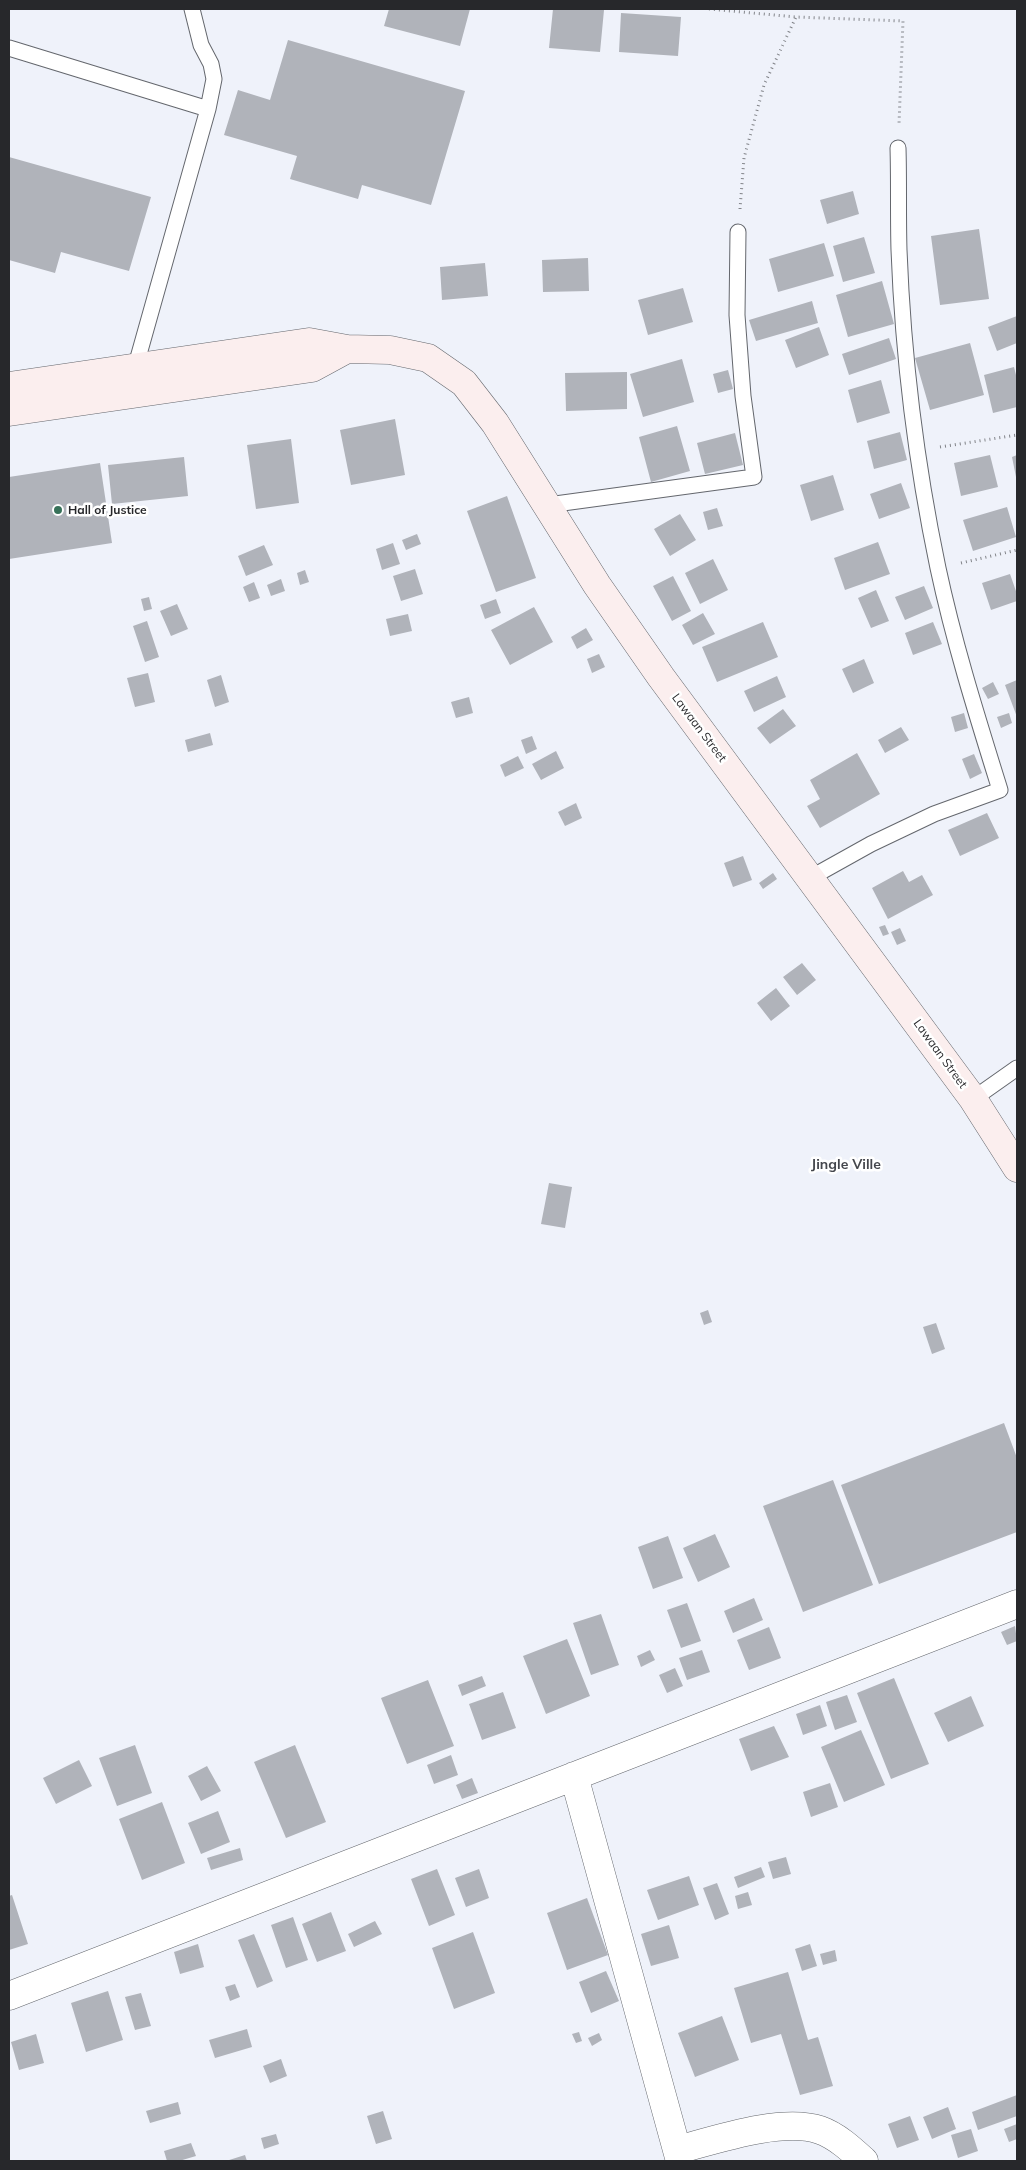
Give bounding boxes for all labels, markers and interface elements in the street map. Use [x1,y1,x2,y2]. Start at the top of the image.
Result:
place label: Hall of Justice [68,503,147,517]
marker: Hall of Justice [52,504,64,516]
street label: Lawaan Street [669,691,729,765]
street label: Lawaan Street [910,1017,970,1091]
district label: Jingle Ville [811,1157,881,1173]

